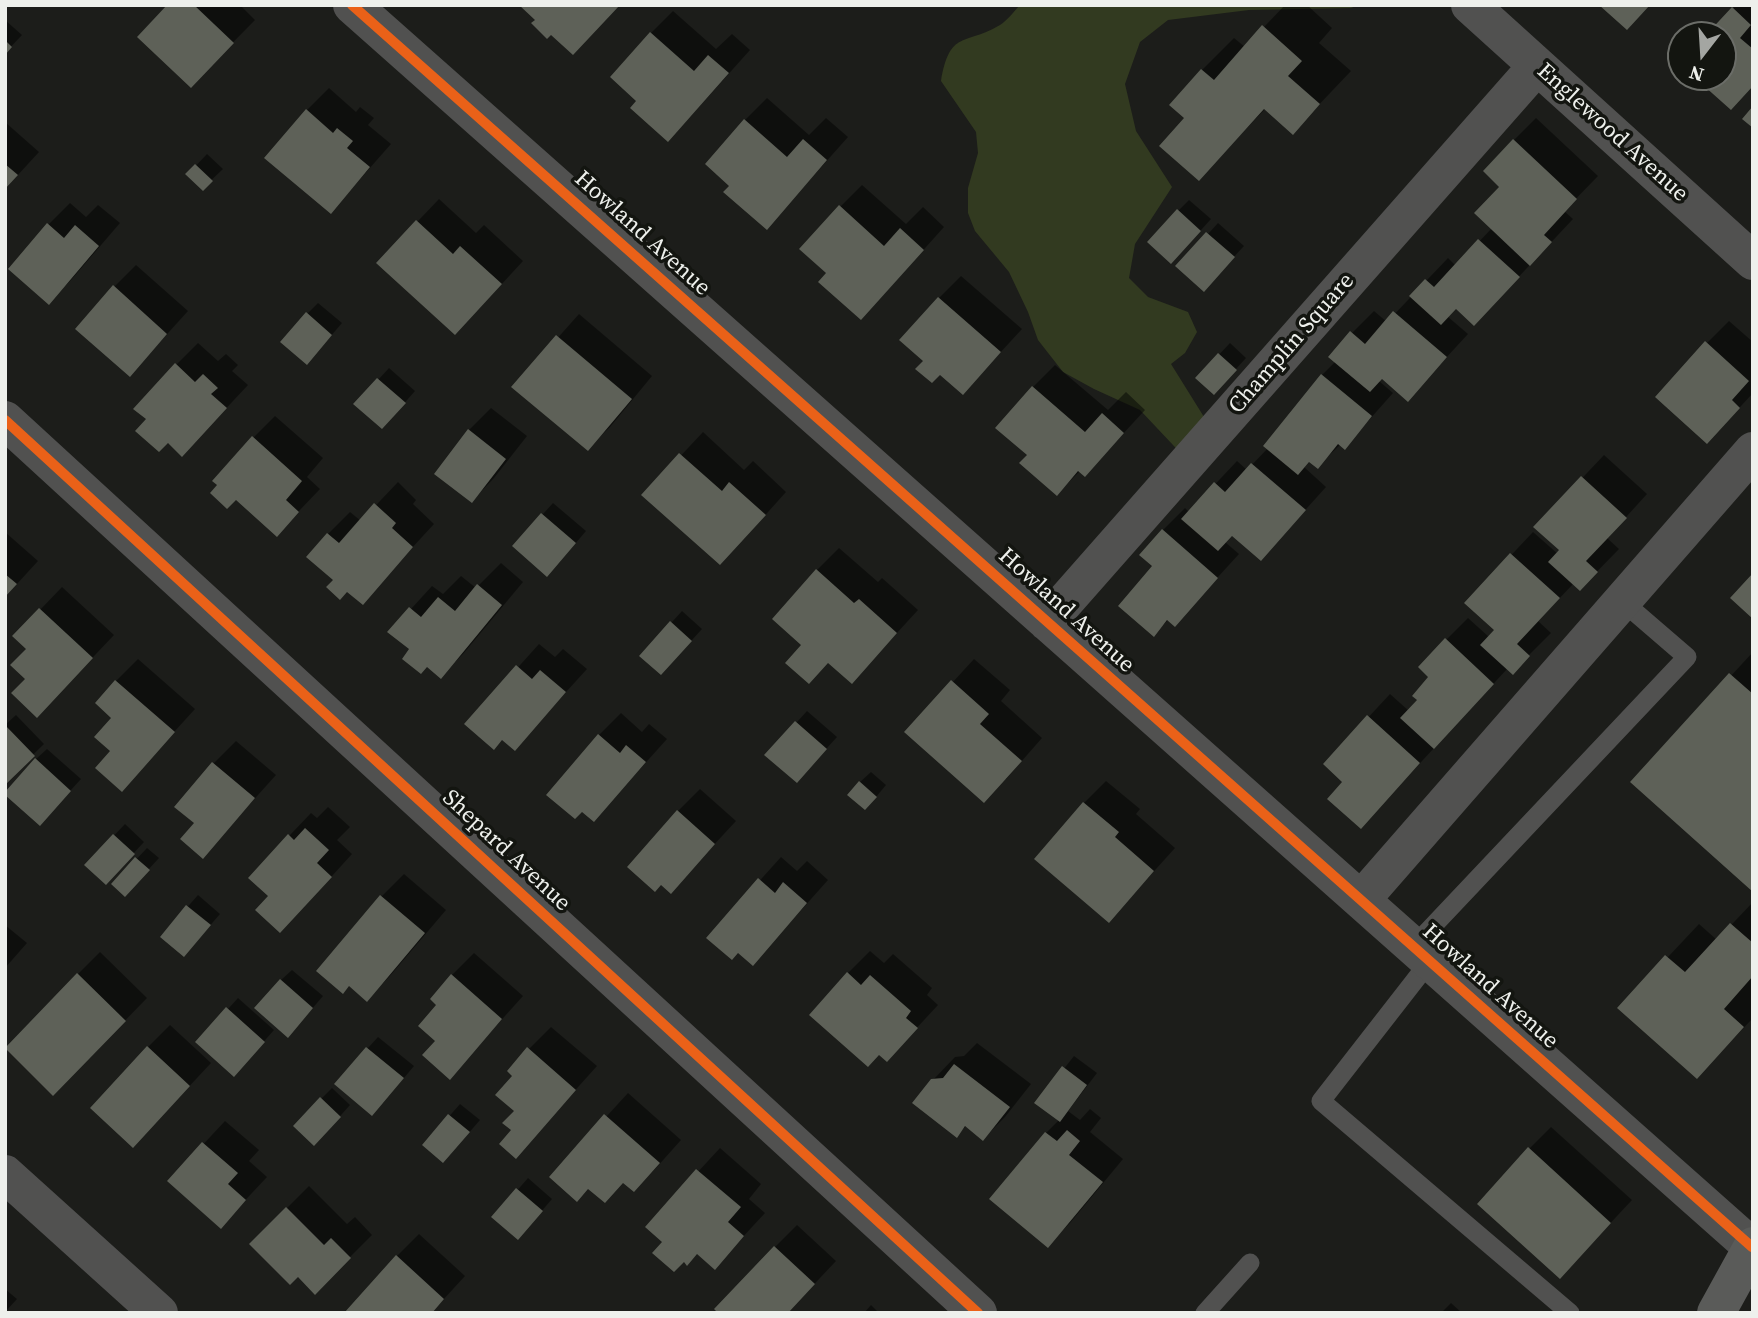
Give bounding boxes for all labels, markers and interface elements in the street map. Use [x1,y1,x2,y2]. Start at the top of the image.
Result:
north arrow [1667,21,1737,91]
street label: Englewood Avenue [1531,58,1693,208]
text: N [1686,60,1707,89]
street label: Howland Avenue [568,166,716,302]
street label: Champlin Square [1223,268,1361,420]
street label: Howland Avenue [992,543,1140,679]
street label: Shepard Avenue [436,785,576,917]
street label: Howland Avenue [1416,919,1564,1055]

